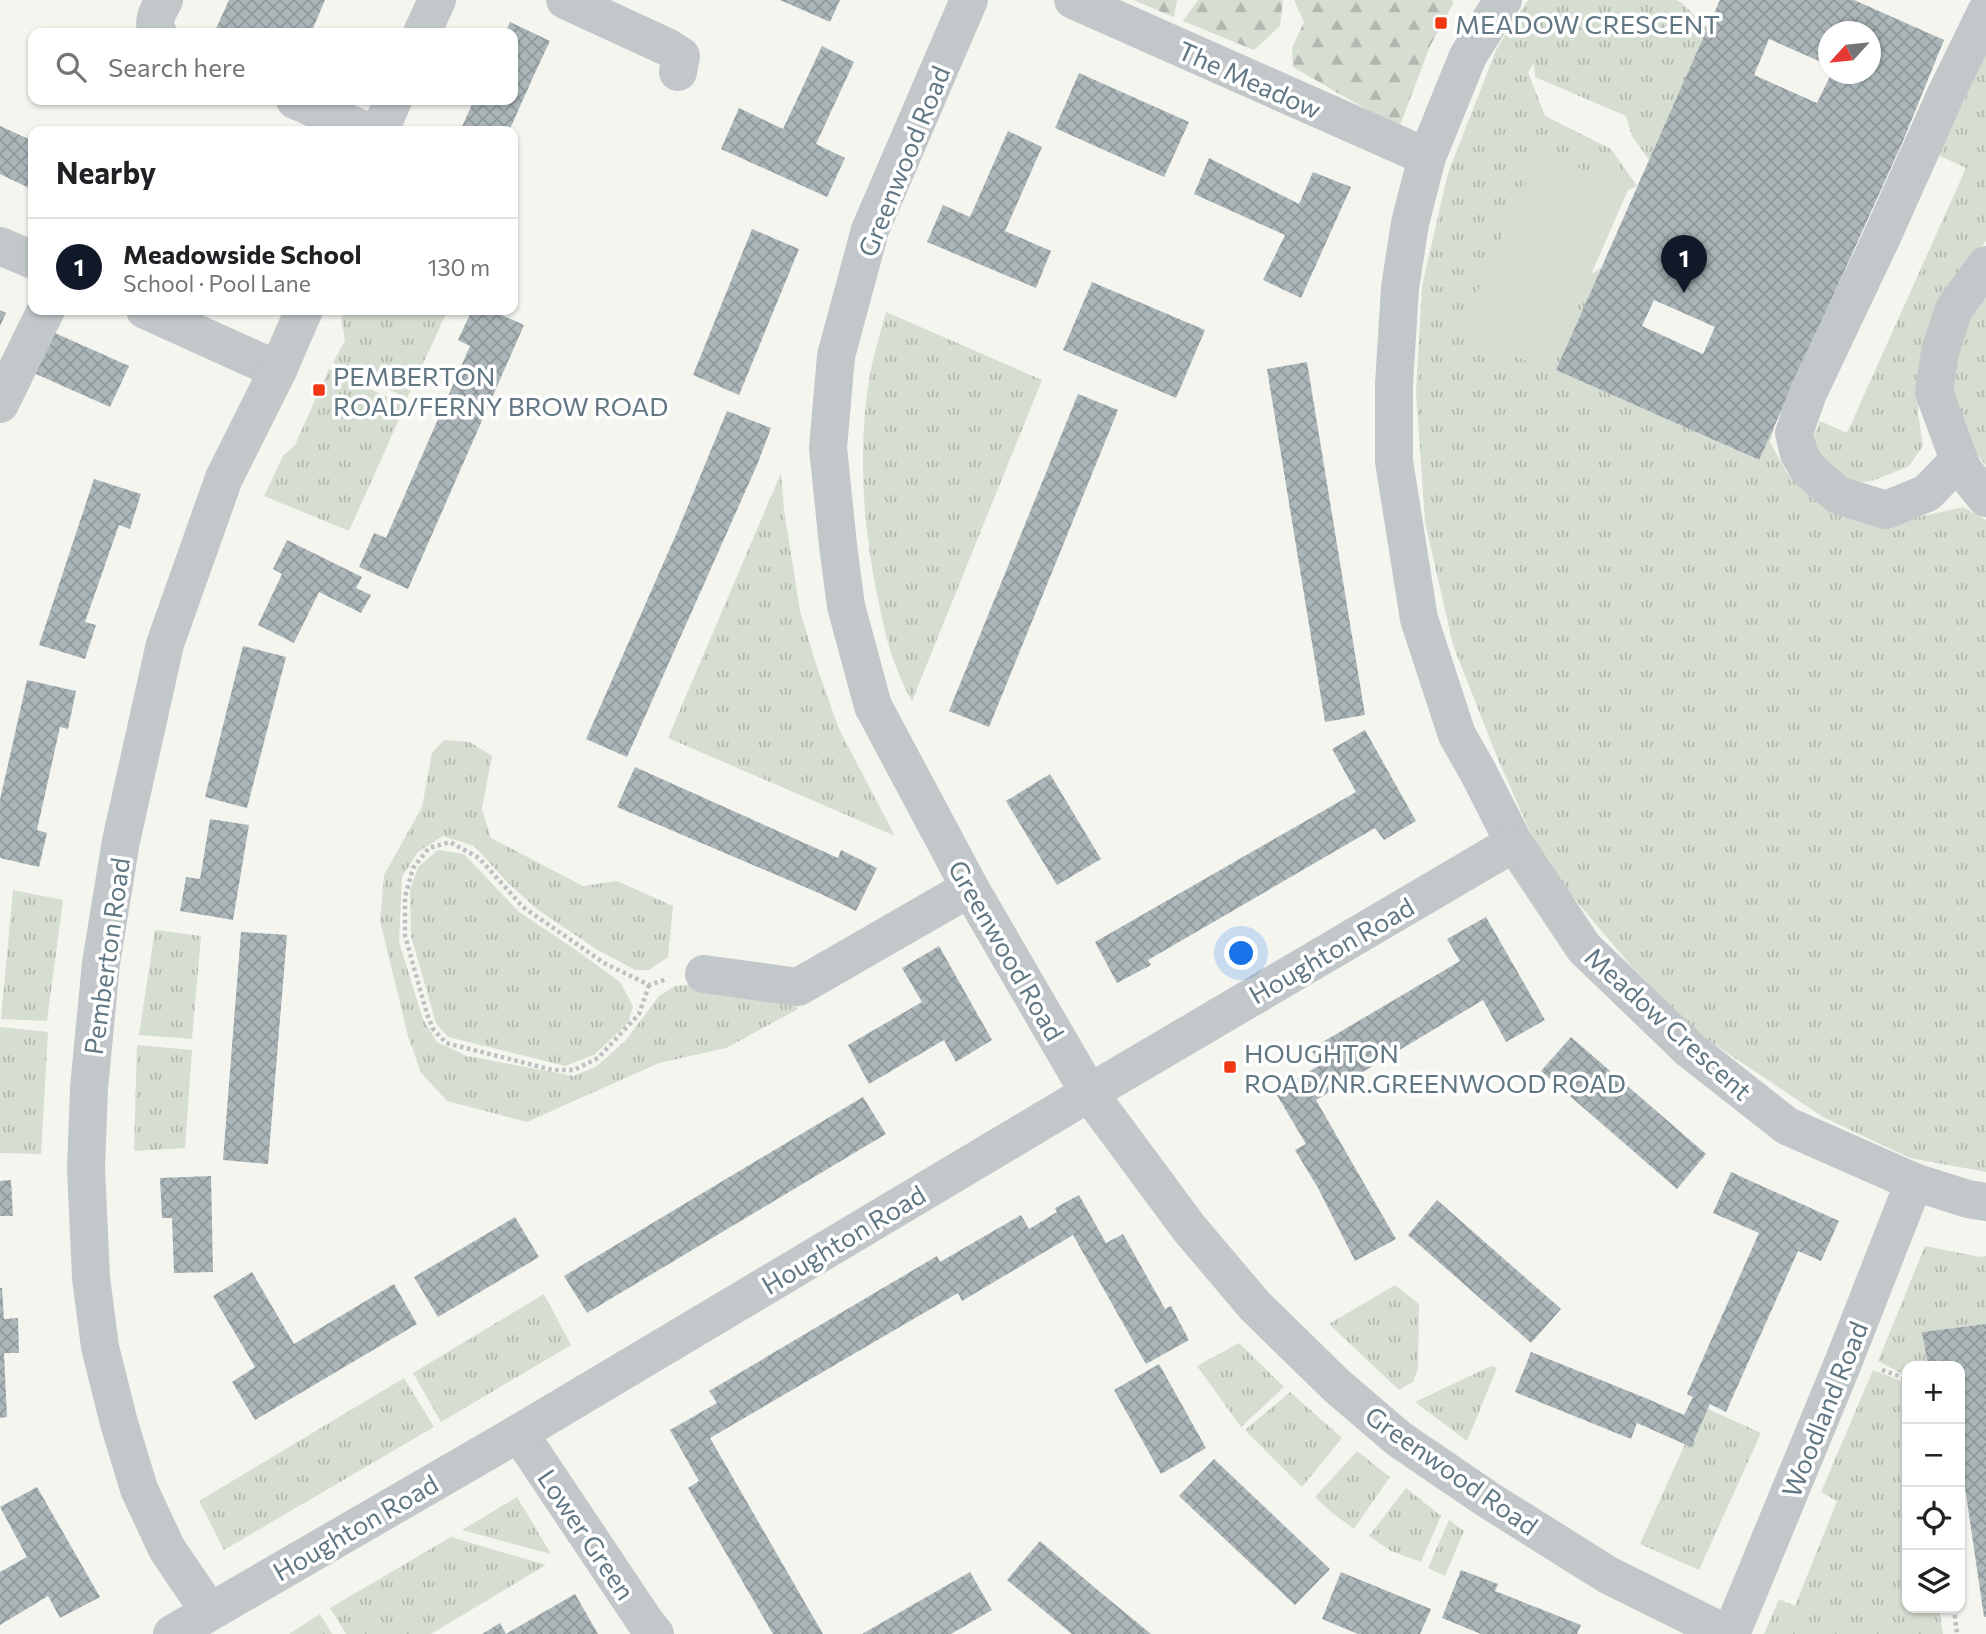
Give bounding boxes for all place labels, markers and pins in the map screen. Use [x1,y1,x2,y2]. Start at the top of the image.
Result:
place label: MEADOW CRESCENT [1455,8,1720,39]
marker: MEADOW CRESCENT [1433,15,1449,31]
pin: 1 [1661,235,1707,293]
place label: PEMBERTON ROAD/FERNY BROW ROAD [333,360,668,421]
marker: PEMBERTON ROAD/FERNY BROW ROAD [311,382,327,398]
place label: HOUGHTON ROAD/NR.GREENWOOD ROAD [1244,1037,1626,1098]
marker: HOUGHTON ROAD/NR.GREENWOOD ROAD [1222,1059,1238,1075]

